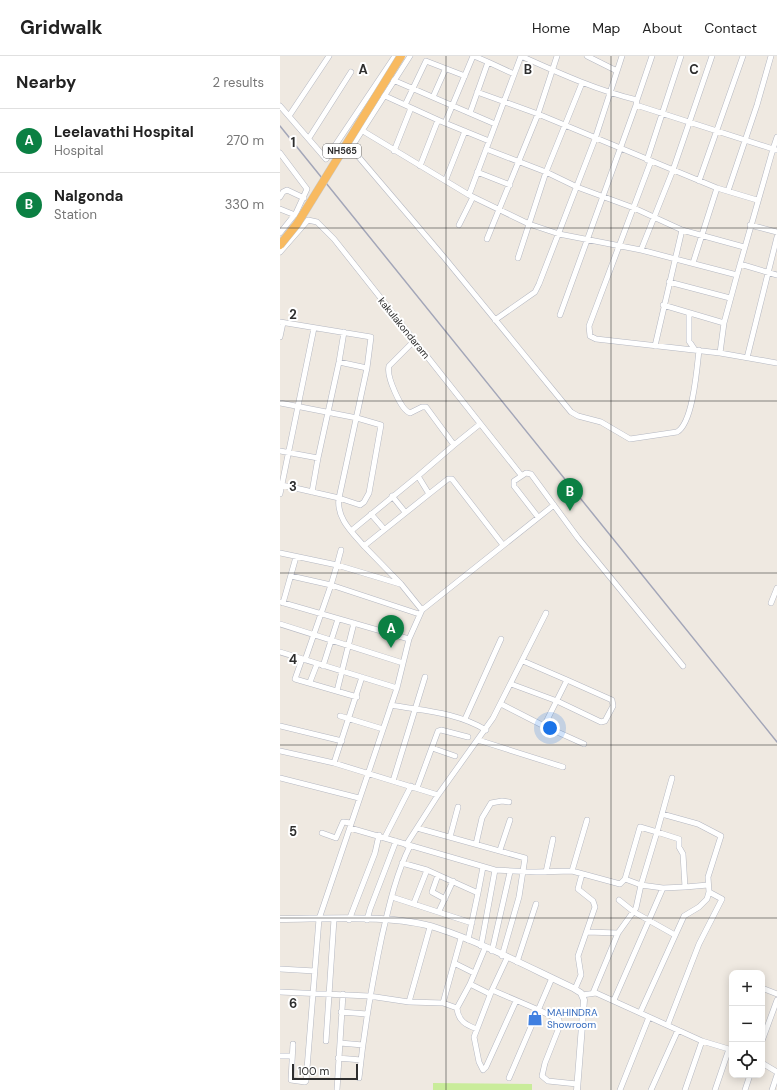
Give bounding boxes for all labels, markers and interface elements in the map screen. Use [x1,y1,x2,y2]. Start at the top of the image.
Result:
text: Gridwalk [20,15,102,40]
text: Home [532,19,570,37]
text: Map [592,19,620,37]
text: About [642,19,682,37]
text: Contact [704,19,757,37]
text: A [358,61,368,78]
text: B [524,61,532,78]
text: C [689,61,699,78]
text: Nearby [16,71,76,93]
text: 2 results [213,74,264,91]
text: Leelavathi Hospital [54,122,194,142]
text: A [24,132,34,149]
text: 270 m [226,132,264,149]
text: 1 [291,134,295,151]
text: Hospital [54,142,103,159]
road number: NH565 [323,144,361,158]
text: Nalgonda [54,186,123,206]
text: B [25,196,33,213]
text: 330 m [225,196,264,213]
text: Station [54,206,97,223]
street label: kakulakondaram [375,295,433,361]
text: 2 [289,306,297,323]
text: 3 [289,478,297,495]
pin: B [557,478,583,511]
pin: A [378,615,404,648]
text: 4 [289,651,297,668]
your location [540,718,560,738]
text: 5 [289,823,297,840]
map controls [729,970,765,1078]
button: + [729,970,765,1006]
text: 6 [289,995,297,1012]
place label: MAHINDRA Showroom [547,1006,598,1031]
button: − [729,1006,765,1042]
shop icon: MAHINDRA Showroom [526,1009,544,1027]
button: locate [729,1042,765,1078]
scale bar [292,1062,358,1081]
text: 100 m [298,1064,329,1078]

